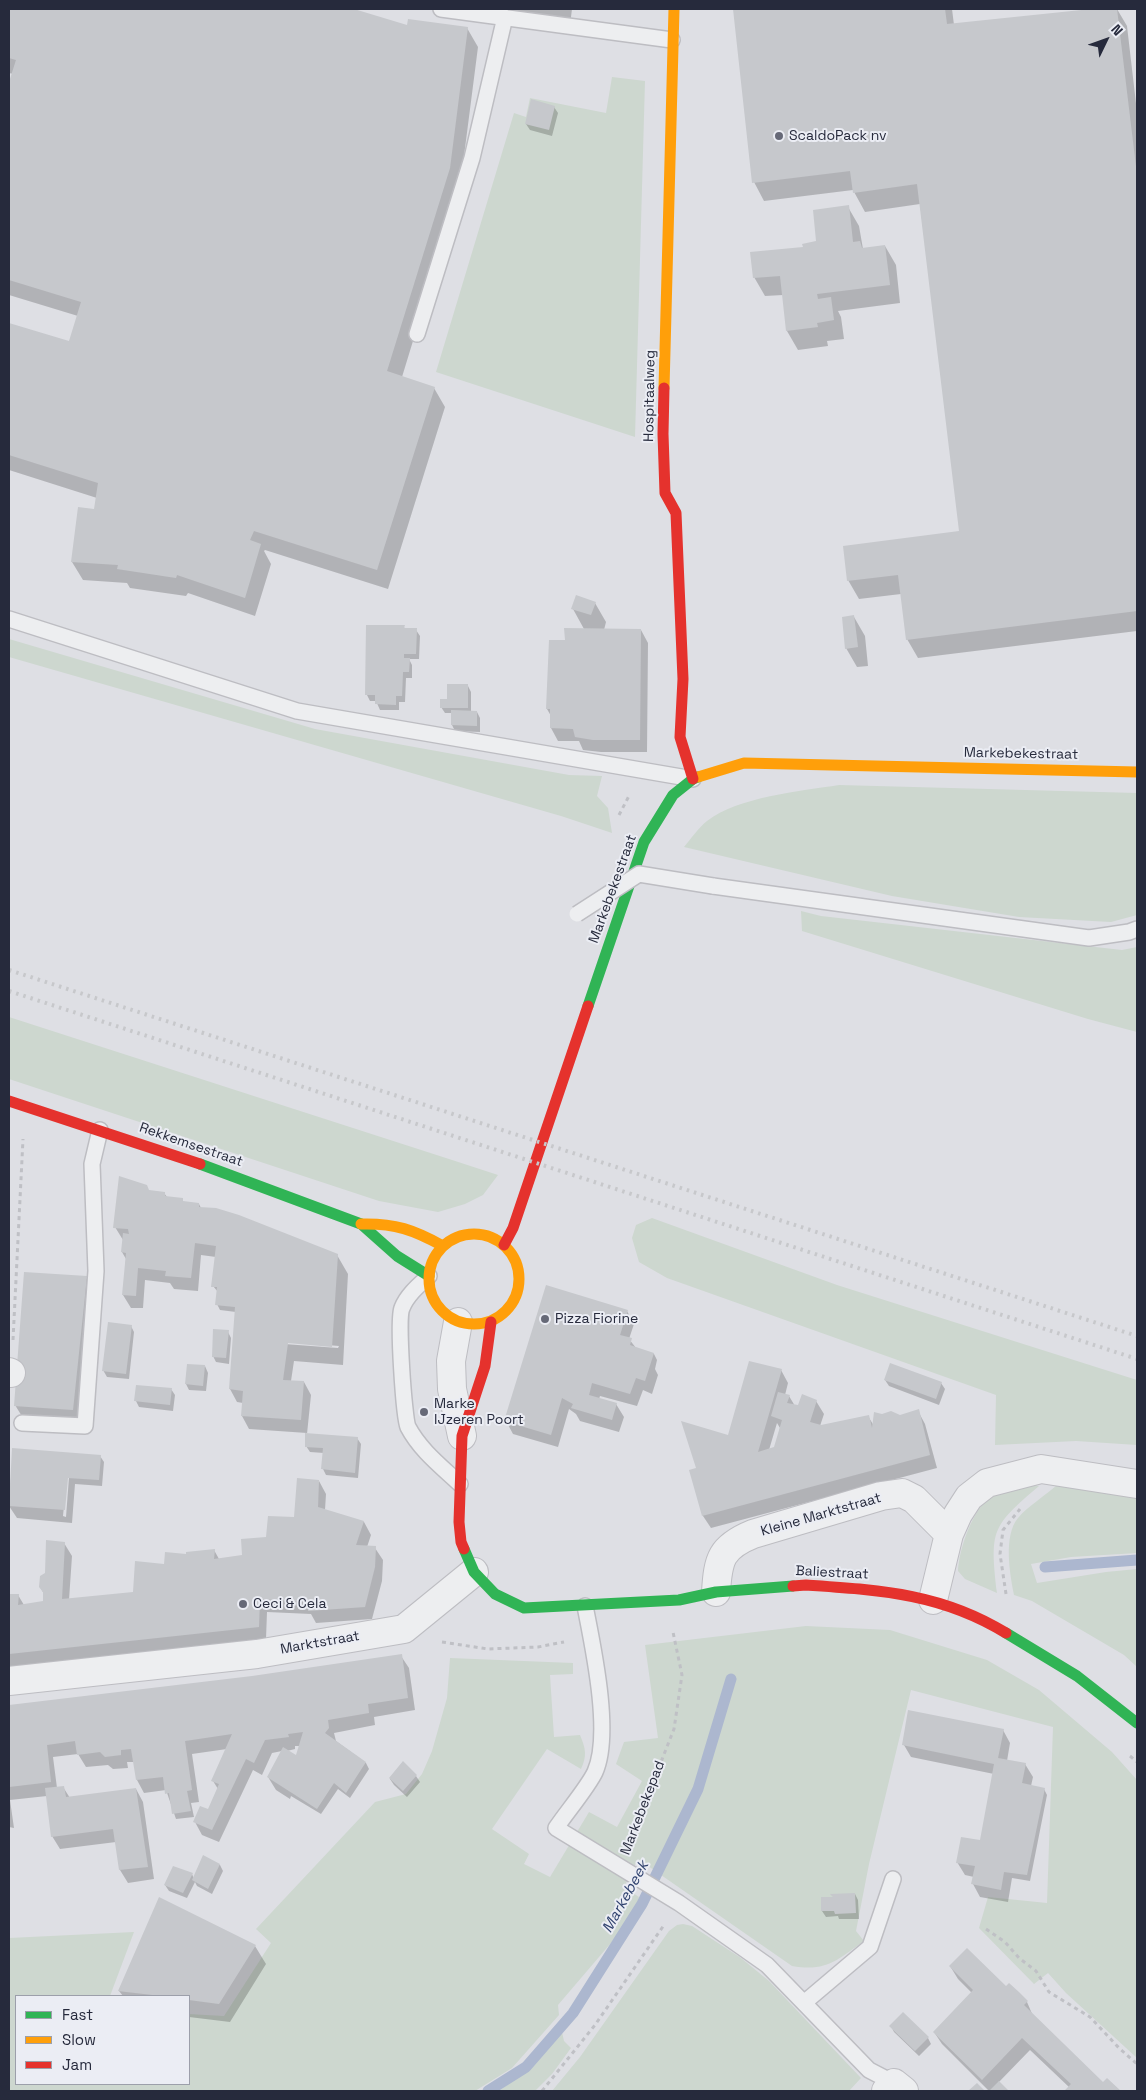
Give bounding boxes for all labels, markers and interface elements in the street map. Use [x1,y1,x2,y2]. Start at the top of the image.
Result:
north arrow [1081,15,1131,65]
text: N [1107,20,1127,39]
place label: ScaldoPack nv [789,128,887,144]
marker: ScaldoPack nv [773,130,785,142]
street label: Hospitaalweg [641,350,659,442]
street label: Markebekestraat [964,745,1078,763]
street label: Markebekestraat [586,832,640,946]
street label: Rekkemsestraat [137,1119,245,1171]
place label: Pizza Fiorine [555,1311,638,1327]
marker: Pizza Fiorine [539,1313,551,1325]
place label: Marke IJzeren Poort [434,1396,524,1428]
marker: Marke IJzeren Poort [418,1406,430,1418]
street label: Kleine Marktstraat [759,1490,883,1540]
street label: Baliestraat [795,1563,869,1583]
place label: Ceci & Cela [253,1596,326,1612]
marker: Ceci & Cela [237,1598,249,1610]
street label: Marktstraat [279,1628,361,1658]
street label: Markebekepad [617,1759,669,1857]
water label: Markebeek [599,1858,653,1936]
legend [15,1995,190,2085]
text: Fast [62,2005,93,2024]
text: Slow [62,2030,96,2049]
text: Jam [62,2055,92,2074]

